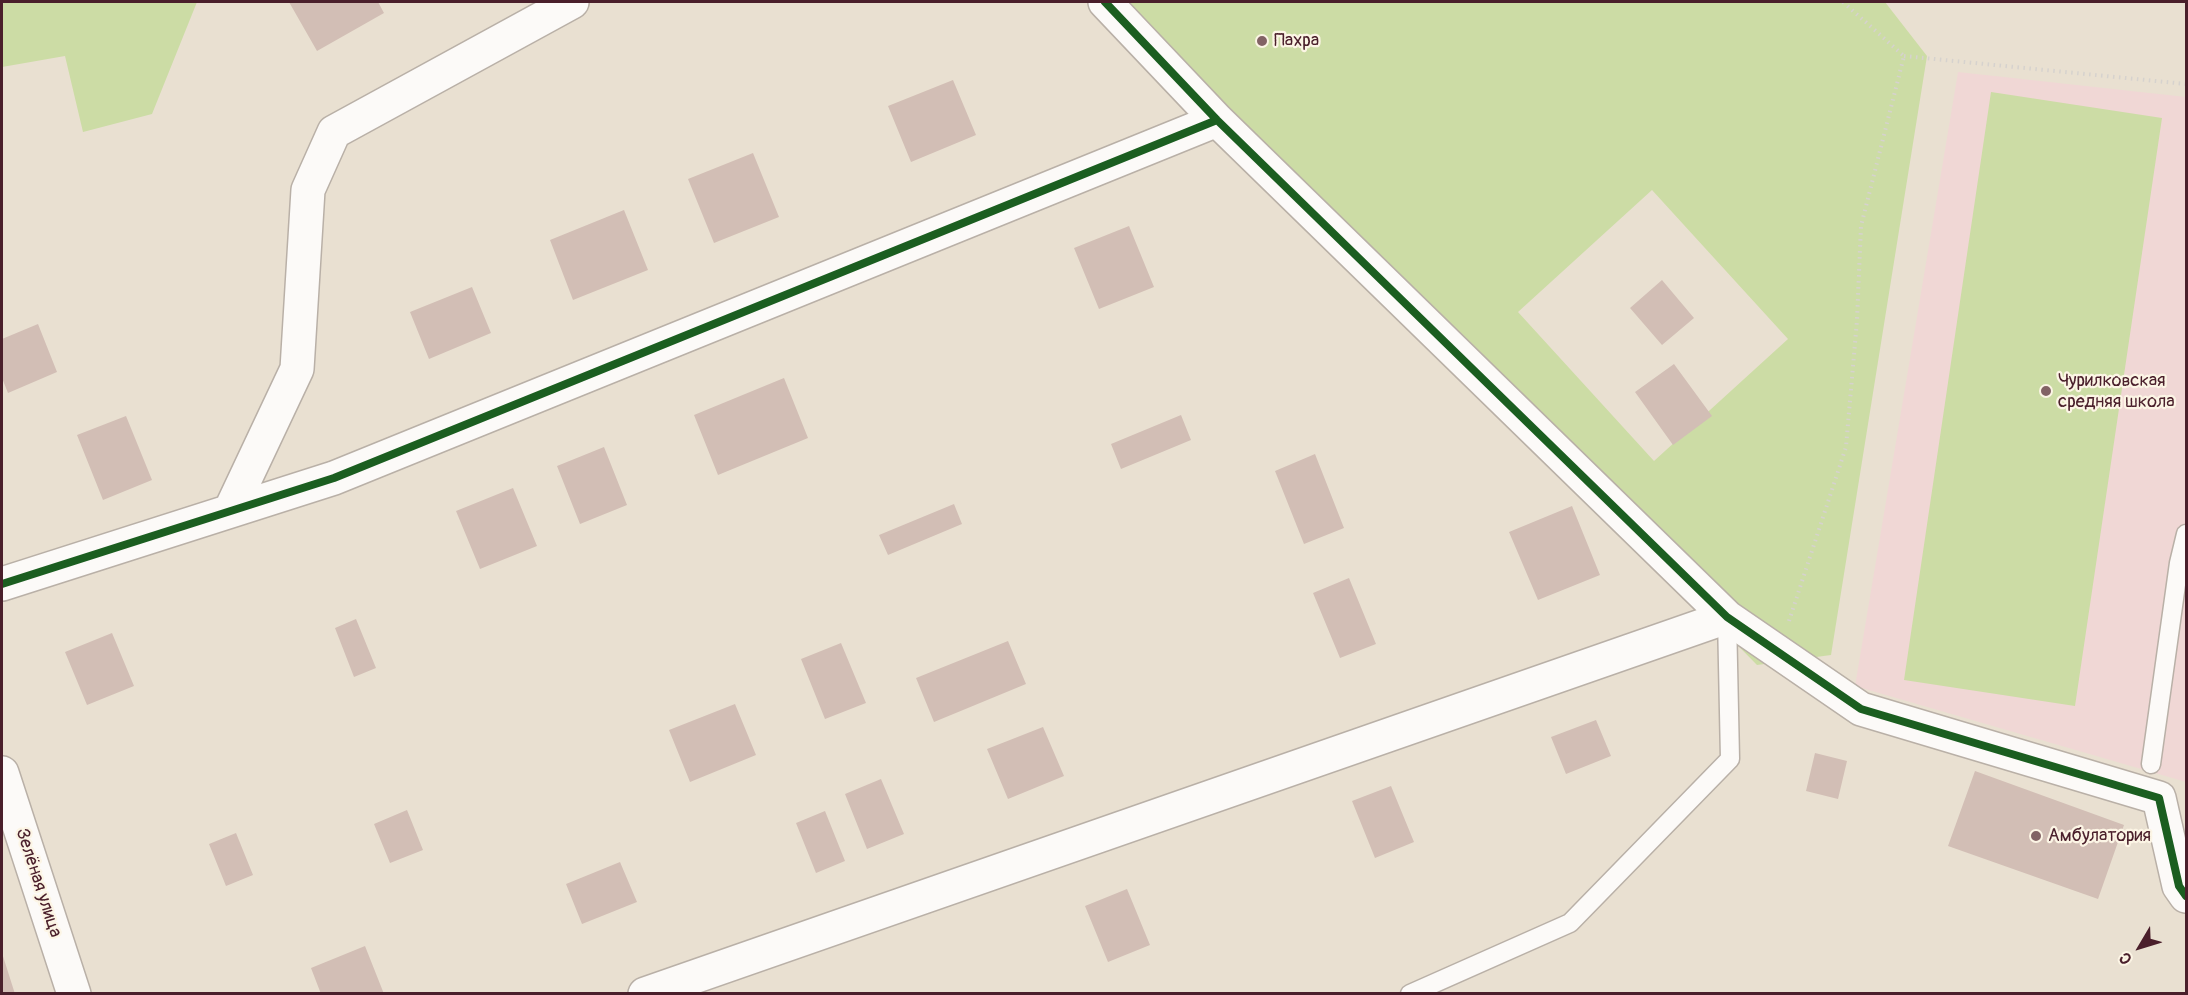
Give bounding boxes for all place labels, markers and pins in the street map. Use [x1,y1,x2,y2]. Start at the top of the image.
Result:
place label: Пахра [1274,30,1319,52]
marker: Пахра [1255,34,1269,48]
place label: Чурилковская средняя школа [2058,370,2175,412]
marker: Чурилковская средняя школа [2039,384,2053,398]
place label: Амбулатория [2048,825,2151,847]
marker: Амбулатория [2029,829,2043,843]

